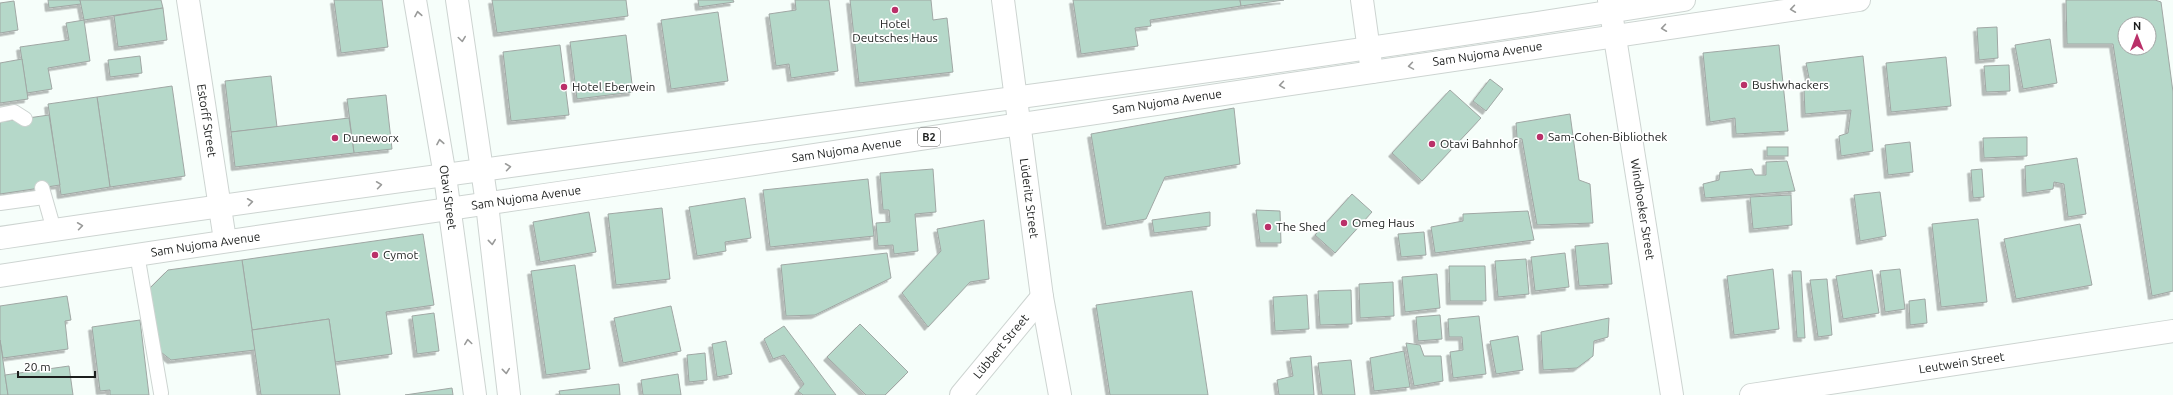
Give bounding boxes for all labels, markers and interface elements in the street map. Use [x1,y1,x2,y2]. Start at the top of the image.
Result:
one-way arrow [1790,4,1796,13]
marker: Hotel Deutsches Haus [890,5,900,15]
one-way arrow [414,11,422,17]
north arrow [2117,16,2157,56]
place label: Hotel Deutsches Haus [852,17,938,44]
text: N [2133,20,2141,32]
one-way arrow [1661,23,1667,32]
one-way arrow [457,35,466,42]
street label: Sam Nujoma Avenue [1432,39,1543,68]
one-way arrow [1408,61,1414,70]
place label: Bushwhackers [1752,78,1829,91]
place label: Hotel Eberwein [572,80,655,93]
one-way arrow [1279,80,1285,89]
marker: Bushwhackers [1739,80,1749,90]
marker: Hotel Eberwein [559,82,569,92]
street label: Estorff Street [195,83,219,158]
street label: Sam Nujoma Avenue [1111,87,1223,116]
road number: B2 [918,128,940,146]
place label: Sam-Cohen-Bibliothek [1548,130,1667,143]
place label: Duneworx [343,131,399,144]
marker: Sam-Cohen-Bibliothek [1535,132,1545,142]
marker: Duneworx [330,133,340,143]
street label: Sam Nujoma Avenue [791,135,902,164]
place label: Otavi Bahnhof [1440,137,1518,150]
one-way arrow [436,139,444,145]
marker: Otavi Bahnhof [1427,139,1437,149]
street label: Lüderitz Street [1018,157,1041,239]
street label: Windhoeker Street [1628,158,1657,261]
one-way arrow [505,163,511,172]
street label: Otavi Street [437,164,459,231]
one-way arrow [376,181,382,190]
street label: Sam Nujoma Avenue [470,183,582,212]
one-way arrow [247,198,253,207]
place label: Omeg Haus [1352,216,1415,229]
marker: Omeg Haus [1339,218,1349,228]
place label: The Shed [1276,220,1326,233]
one-way arrow [77,222,83,231]
marker: The Shed [1263,222,1273,232]
street label: Sam Nujoma Avenue [150,229,261,259]
one-way arrow [487,239,496,245]
place label: Cymot [383,248,419,261]
marker: Cymot [370,250,380,260]
street label: Lübbert Street [971,311,1031,381]
one-way arrow [464,339,473,346]
street label: Leutwein Street [1918,350,2005,375]
scale bar [18,353,95,379]
text: 20 m [24,360,51,373]
one-way arrow [501,368,510,374]

